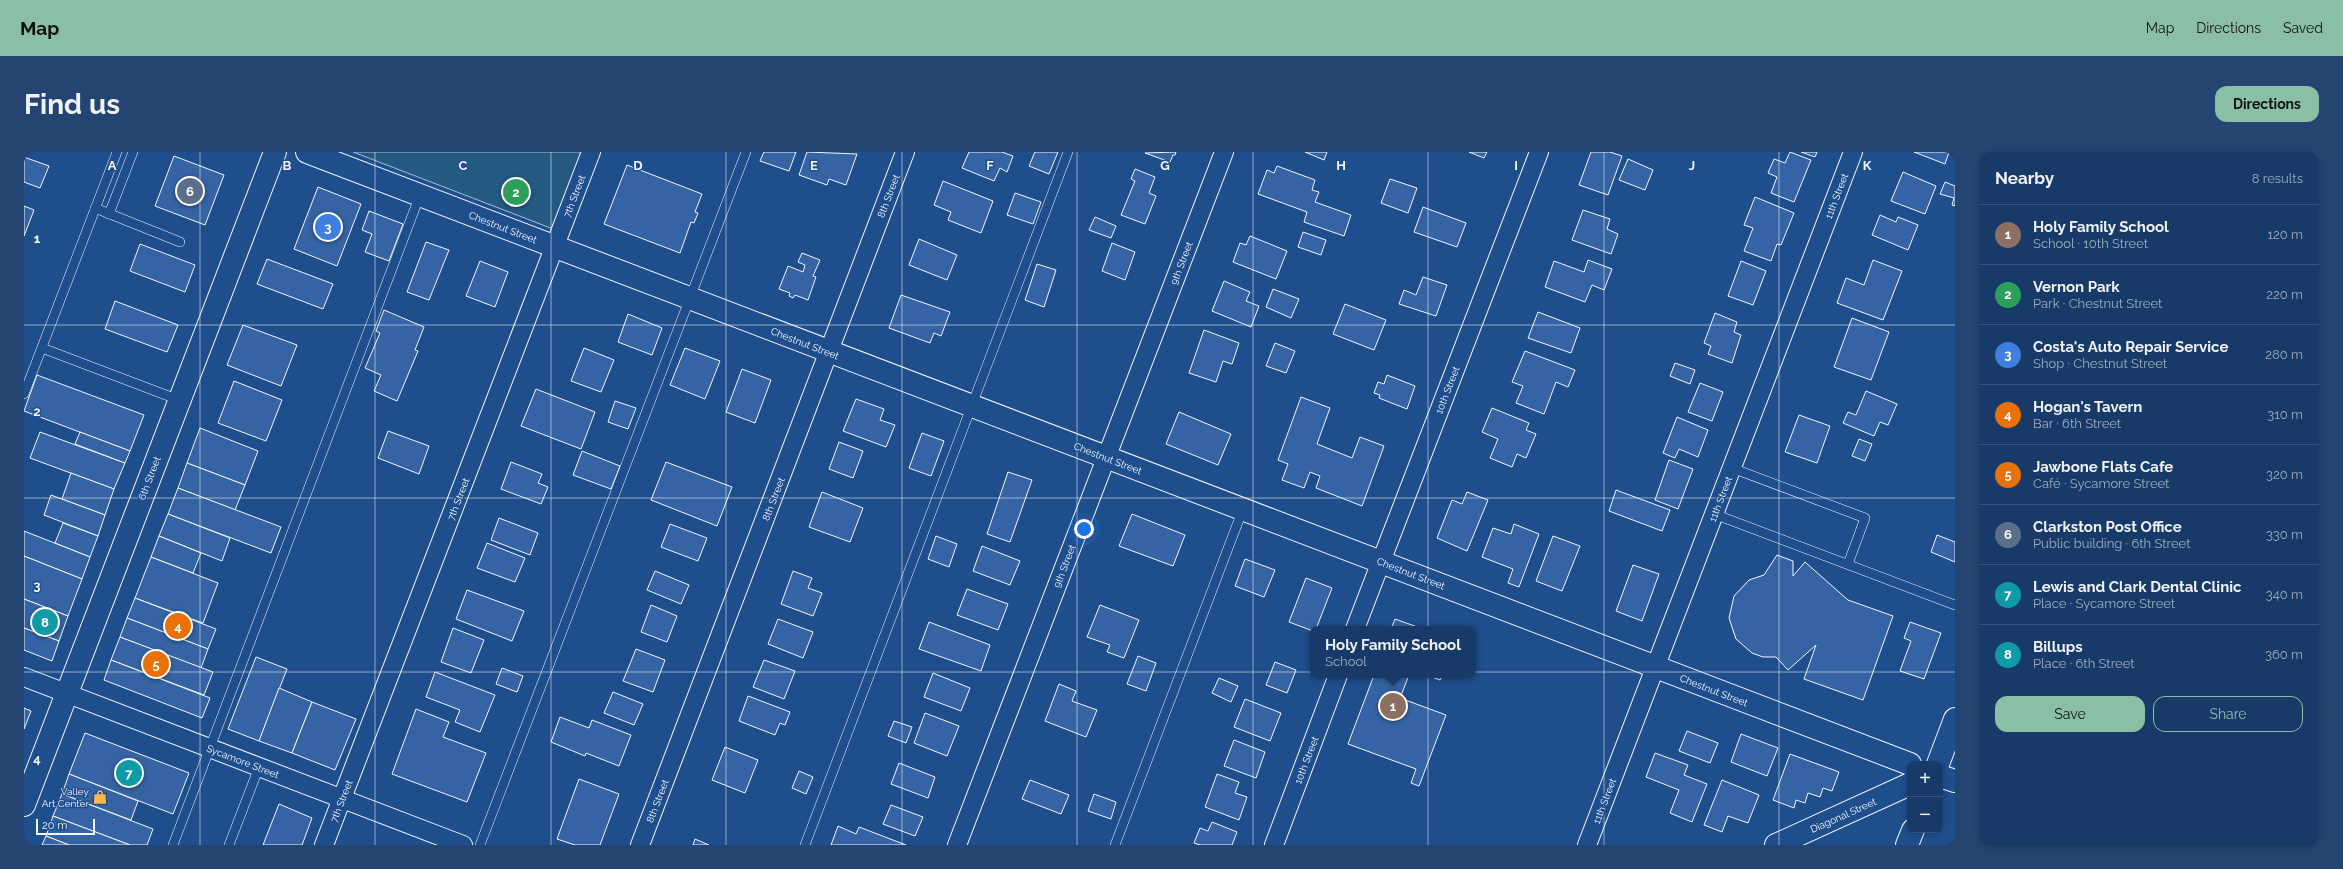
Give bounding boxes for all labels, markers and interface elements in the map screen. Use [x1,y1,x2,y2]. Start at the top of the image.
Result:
text: Map [20,17,59,39]
text: Map [2146,20,2174,36]
text: Directions [2196,20,2261,36]
text: Saved [2283,20,2323,36]
button: Directions [2215,86,2319,122]
text: Find us [24,88,120,121]
text: A [108,158,117,173]
text: B [283,158,292,173]
text: C [459,158,468,173]
text: D [633,158,643,173]
text: E [810,158,818,173]
text: F [986,158,994,173]
text: G [1160,158,1170,173]
text: H [1336,158,1346,173]
text: I [1514,158,1518,173]
text: J [1689,158,1695,173]
text: K [1863,158,1872,173]
text: Nearby [1995,168,2054,188]
street label: 11th Street [1823,171,1850,221]
text: 8 results [2252,171,2303,186]
street label: 8th Street [875,172,902,219]
street label: 7th Street [561,173,588,219]
pin: 6 [177,176,203,206]
pin: 2 [503,177,529,207]
street label: Chestnut Street [467,209,539,246]
pin: 3 [315,212,341,242]
text: Holy Family School [2033,218,2169,236]
text: 1 [2005,227,2011,242]
text: 120 m [2267,227,2303,242]
text: 1 [34,231,41,246]
text: School · 10th Street [2033,236,2148,251]
street label: 9th Street [1168,239,1195,286]
text: Vernon Park [2033,278,2120,296]
text: 2 [2004,287,2012,302]
text: 220 m [2266,287,2303,302]
text: Park · Chestnut Street [2033,296,2162,311]
street label: Chestnut Street [769,325,841,362]
text: Costa's Auto Repair Service [2033,338,2228,356]
text: 3 [2004,347,2012,362]
text: 280 m [2265,347,2303,362]
text: Shop · Chestnut Street [2033,356,2167,371]
street label: 10th Street [1433,364,1462,415]
text: Hogan's Tavern [2033,398,2142,416]
text: 2 [33,404,41,419]
text: 4 [2004,407,2012,422]
text: 310 m [2267,407,2303,422]
text: Bar · 6th Street [2033,416,2121,431]
street label: Chestnut Street [1072,440,1144,477]
street label: 6th Street [136,454,163,501]
text: Jawbone Flats Cafe [2033,458,2173,476]
text: 5 [2004,467,2012,482]
text: 320 m [2266,467,2303,482]
street label: 11th Street [1707,474,1734,524]
street label: 8th Street [760,475,787,522]
street label: 7th Street [445,476,472,522]
text: Café · Sycamore Street [2033,476,2169,491]
text: Clarkston Post Office [2033,518,2182,536]
your location [1074,519,1094,539]
text: 6 [2004,527,2012,542]
text: 330 m [2266,527,2303,542]
text: Public building · 6th Street [2033,536,2191,551]
street label: 9th Street [1051,542,1078,589]
street label: Chestnut Street [1375,555,1447,592]
text: 3 [33,578,41,593]
text: Lewis and Clark Dental Clinic [2033,578,2242,596]
text: 7 [2004,587,2012,602]
text: 340 m [2266,587,2303,602]
text: Place · Sycamore Street [2033,596,2175,611]
pin: 8 [32,607,58,637]
pin: 4 [165,611,191,641]
popup [1310,626,1476,678]
text: Holy Family School [1325,636,1461,654]
text: Billups [2033,638,2083,656]
text: 8 [2004,647,2012,662]
text: 360 m [2265,647,2303,662]
pin: 5 [143,649,169,679]
text: School [1325,654,1367,669]
text: Place · 6th Street [2033,656,2135,671]
street label: Chestnut Street [1678,672,1750,709]
pin: 1 [1380,691,1406,721]
button: Save [1995,696,2145,732]
button: Share [2153,696,2303,732]
street label: 10th Street [1292,734,1321,785]
street label: Sycamore Street [205,743,281,781]
text: 4 [33,751,41,766]
pin: 7 [116,758,142,788]
map controls [1907,761,1943,833]
button: + [1907,761,1943,797]
street label: 11th Street [1591,776,1618,826]
street label: 8th Street [644,777,671,824]
street label: 7th Street [328,778,355,824]
place label: Valley Art Center [42,786,90,809]
shop icon: Valley Art Center [92,789,108,805]
street label: Diagonal Street [1809,796,1878,835]
button: − [1907,797,1943,833]
scale bar [36,817,95,836]
text: 20 m [42,819,67,832]

